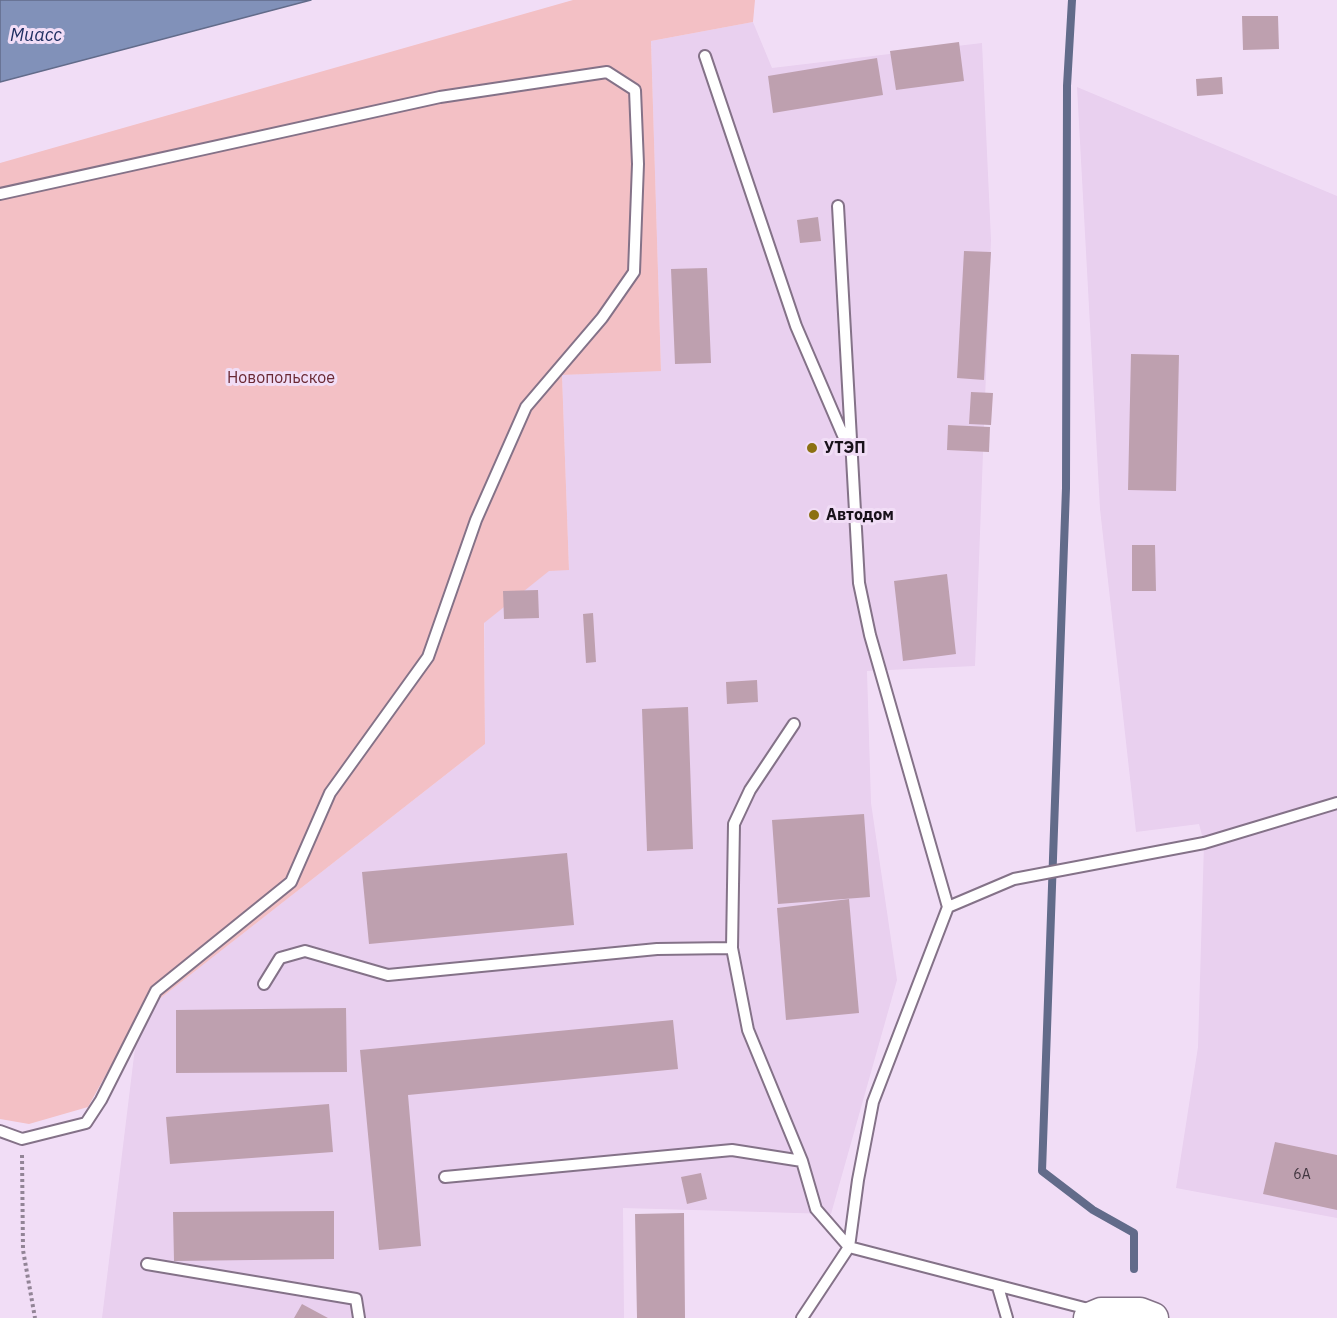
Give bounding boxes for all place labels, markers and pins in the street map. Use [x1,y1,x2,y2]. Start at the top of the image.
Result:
place label: УТЭП [824,438,866,458]
marker: УТЭП [805,441,819,455]
place label: Автодом [826,505,894,525]
marker: Автодом [807,508,821,522]

